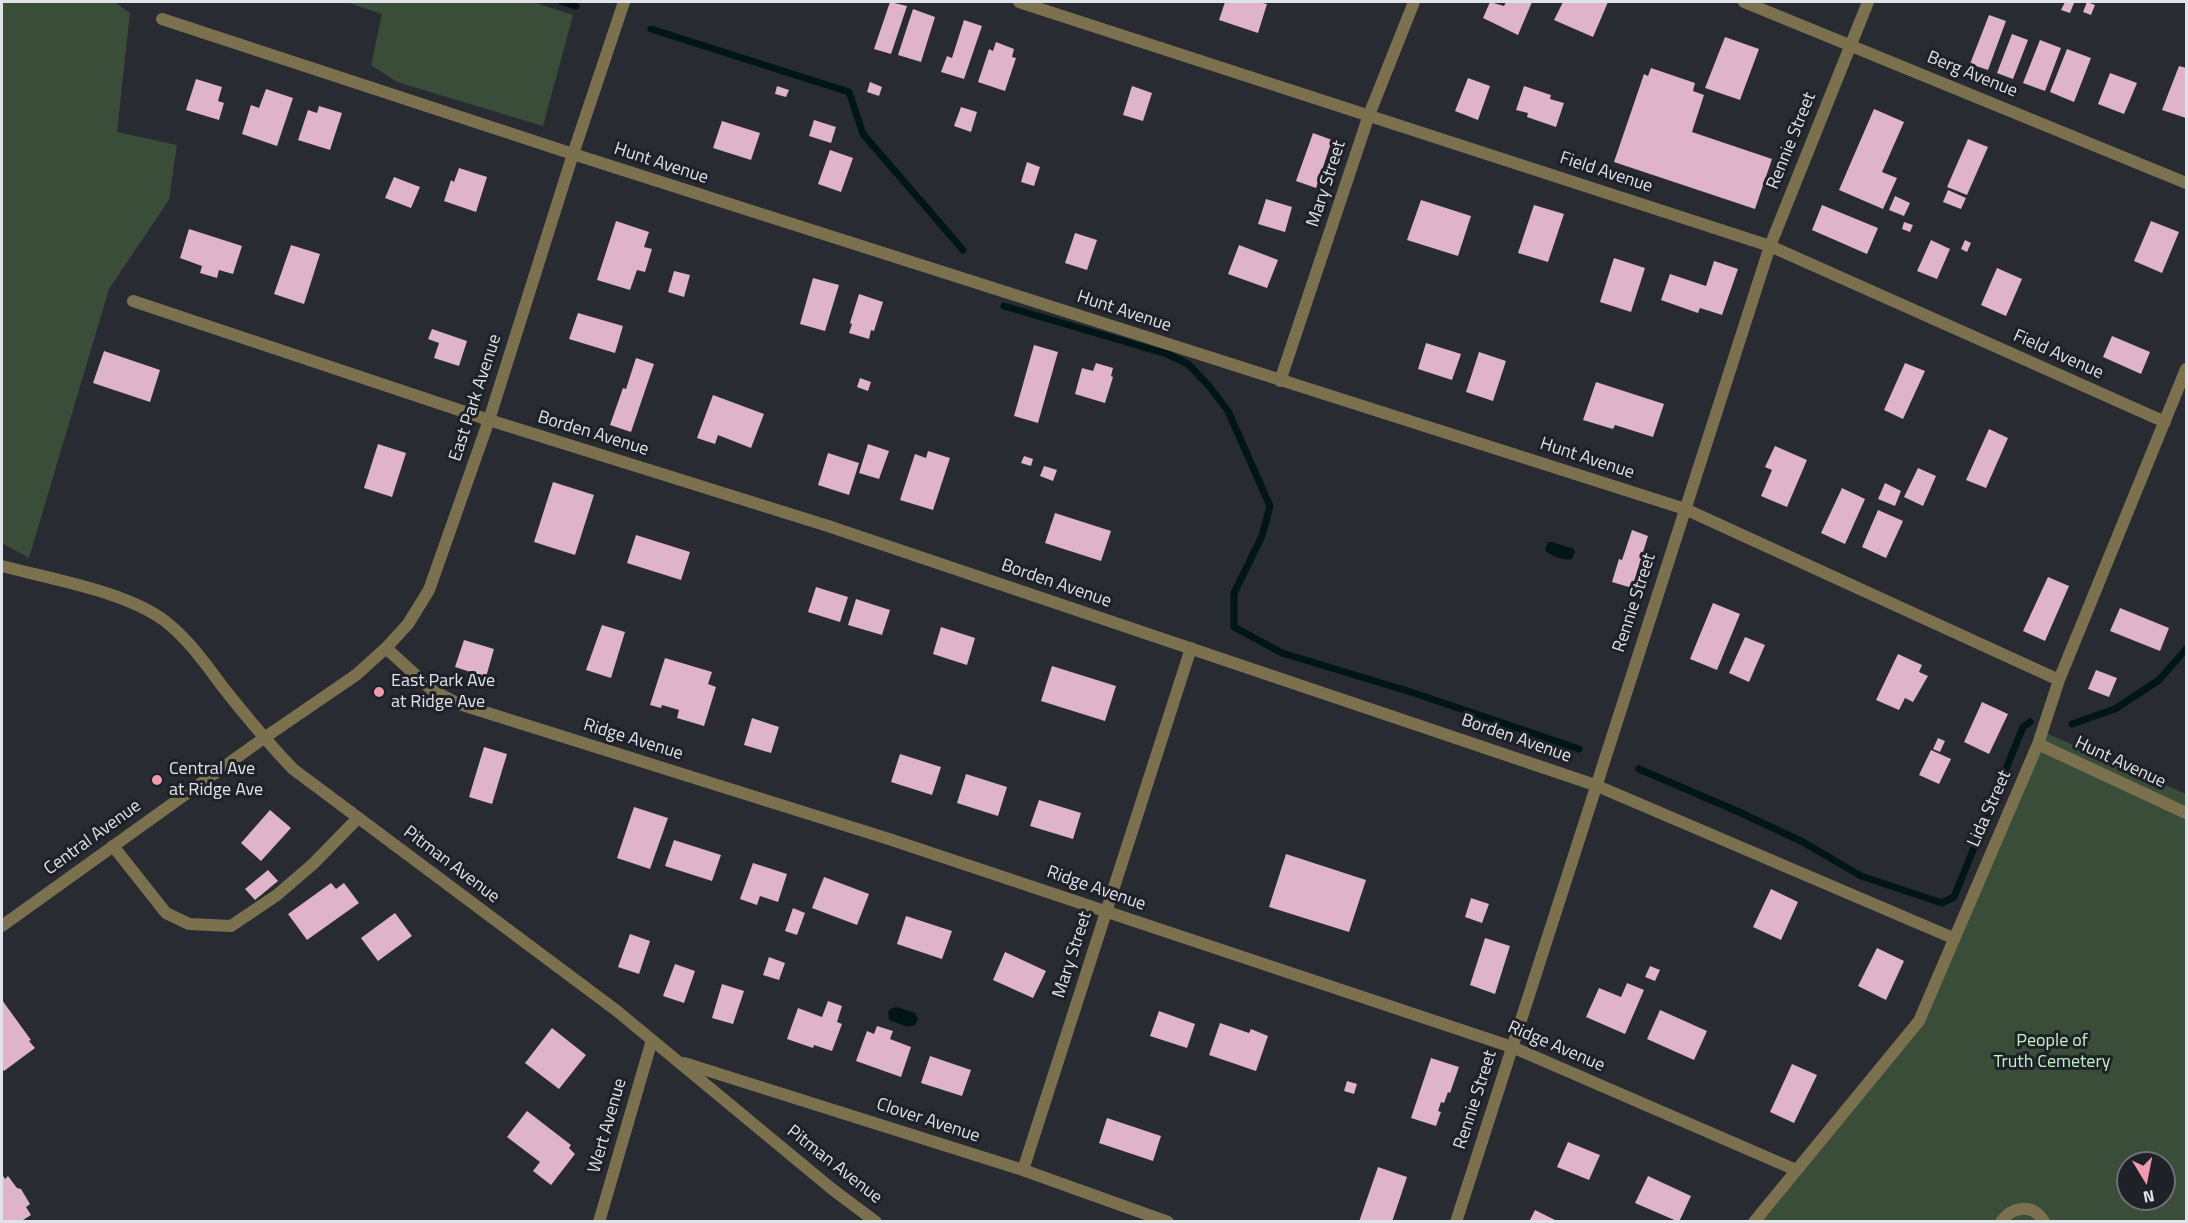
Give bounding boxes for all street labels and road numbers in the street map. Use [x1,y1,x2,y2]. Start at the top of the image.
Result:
street label: Berg Avenue [1924,47,2020,103]
street label: Rennie Street [1763,89,1821,193]
street label: Mary Street [1303,138,1351,230]
street label: Hunt Avenue [611,139,711,189]
street label: Field Avenue [1557,148,1655,198]
street label: Hunt Avenue [1074,287,1174,337]
street label: Field Avenue [2010,326,2106,384]
street label: East Park Avenue [445,332,507,464]
street label: Borden Avenue [535,407,651,461]
street label: Hunt Avenue [1537,434,1637,484]
street label: Rennie Street [1609,551,1661,655]
street label: Borden Avenue [998,555,1114,613]
street label: Borden Avenue [1458,710,1574,768]
street label: Ridge Avenue [581,715,685,765]
street label: Hunt Avenue [2071,733,2169,793]
street label: Lida Street [1964,767,2016,851]
street label: Central Avenue [40,796,146,880]
street label: Pitman Avenue [399,822,503,908]
street label: Ridge Avenue [1044,862,1148,916]
street label: Mary Street [1049,909,1097,1001]
street label: Ridge Avenue [1504,1017,1608,1077]
street label: Rennie Street [1450,1048,1502,1152]
street label: Wert Avenue [584,1076,632,1176]
street label: Clover Avenue [874,1094,982,1148]
street label: Pitman Avenue [782,1121,886,1209]

